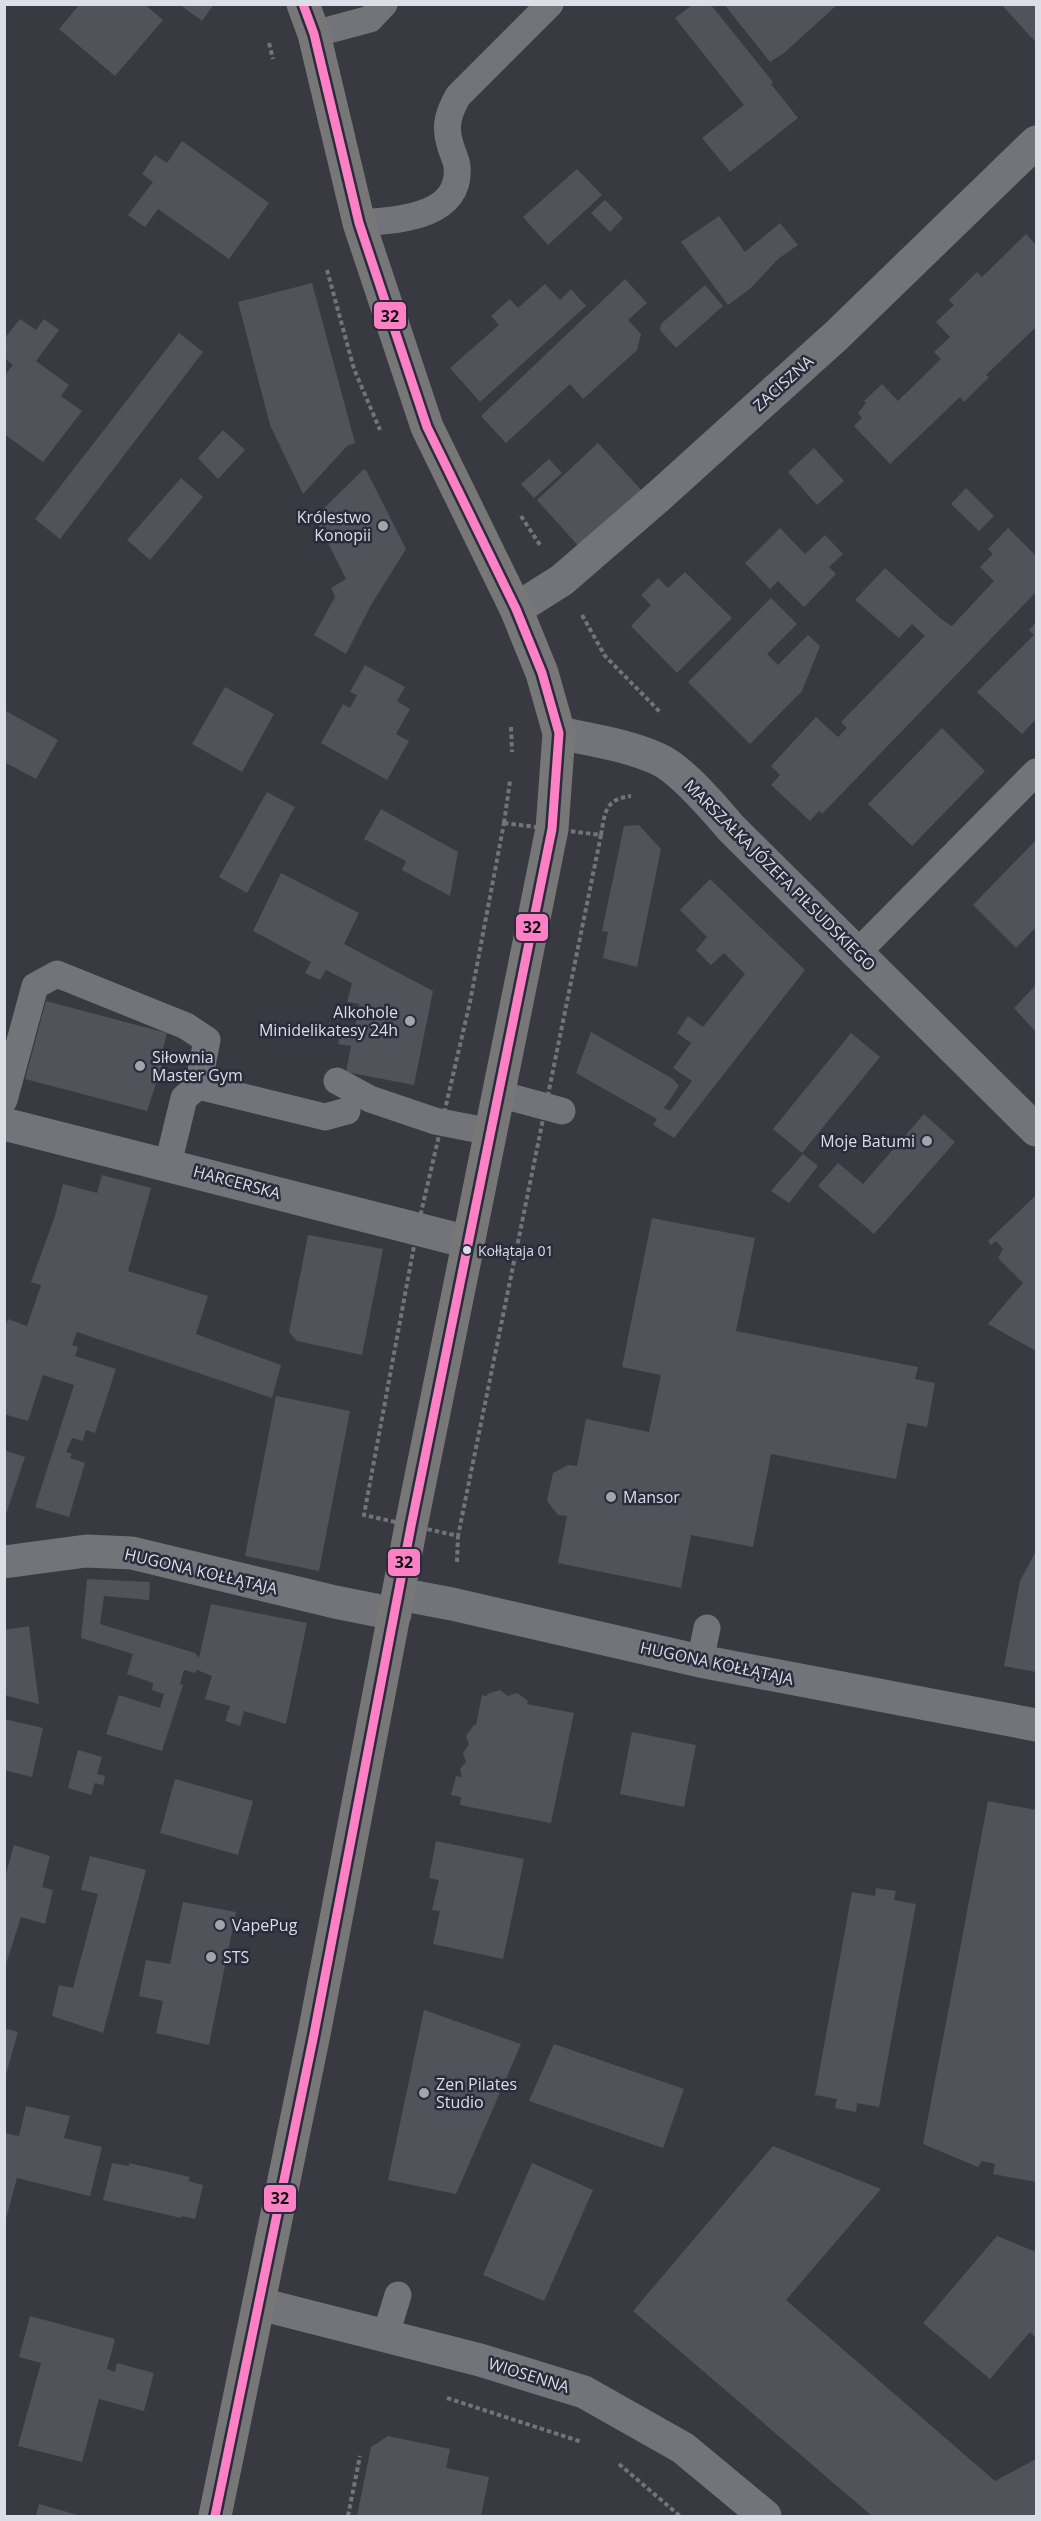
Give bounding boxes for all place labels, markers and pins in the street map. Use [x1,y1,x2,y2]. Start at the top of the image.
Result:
place label: Królestwo Konopii [297,506,371,546]
marker: Królestwo Konopii [376,519,390,533]
place label: Alkohole Minidelikatesy 24h [259,1001,398,1041]
marker: Alkohole Minidelikatesy 24h [403,1014,417,1028]
place label: Siłownia Master Gym [152,1046,243,1086]
marker: Siłownia Master Gym [133,1059,147,1073]
place label: Moje Batumi [820,1130,915,1152]
marker: Moje Batumi [920,1134,934,1148]
place label: Kołłątaja 01 [478,1241,554,1260]
marker: Kołłątaja 01 [461,1244,473,1256]
place label: Mansor [623,1486,680,1508]
marker: Mansor [604,1490,618,1504]
place label: VapePug [232,1914,298,1936]
marker: VapePug [213,1918,227,1932]
place label: STS [223,1946,250,1968]
marker: STS [204,1950,218,1964]
place label: Zen Pilates Studio [436,2073,517,2113]
marker: Zen Pilates Studio [417,2086,431,2100]

